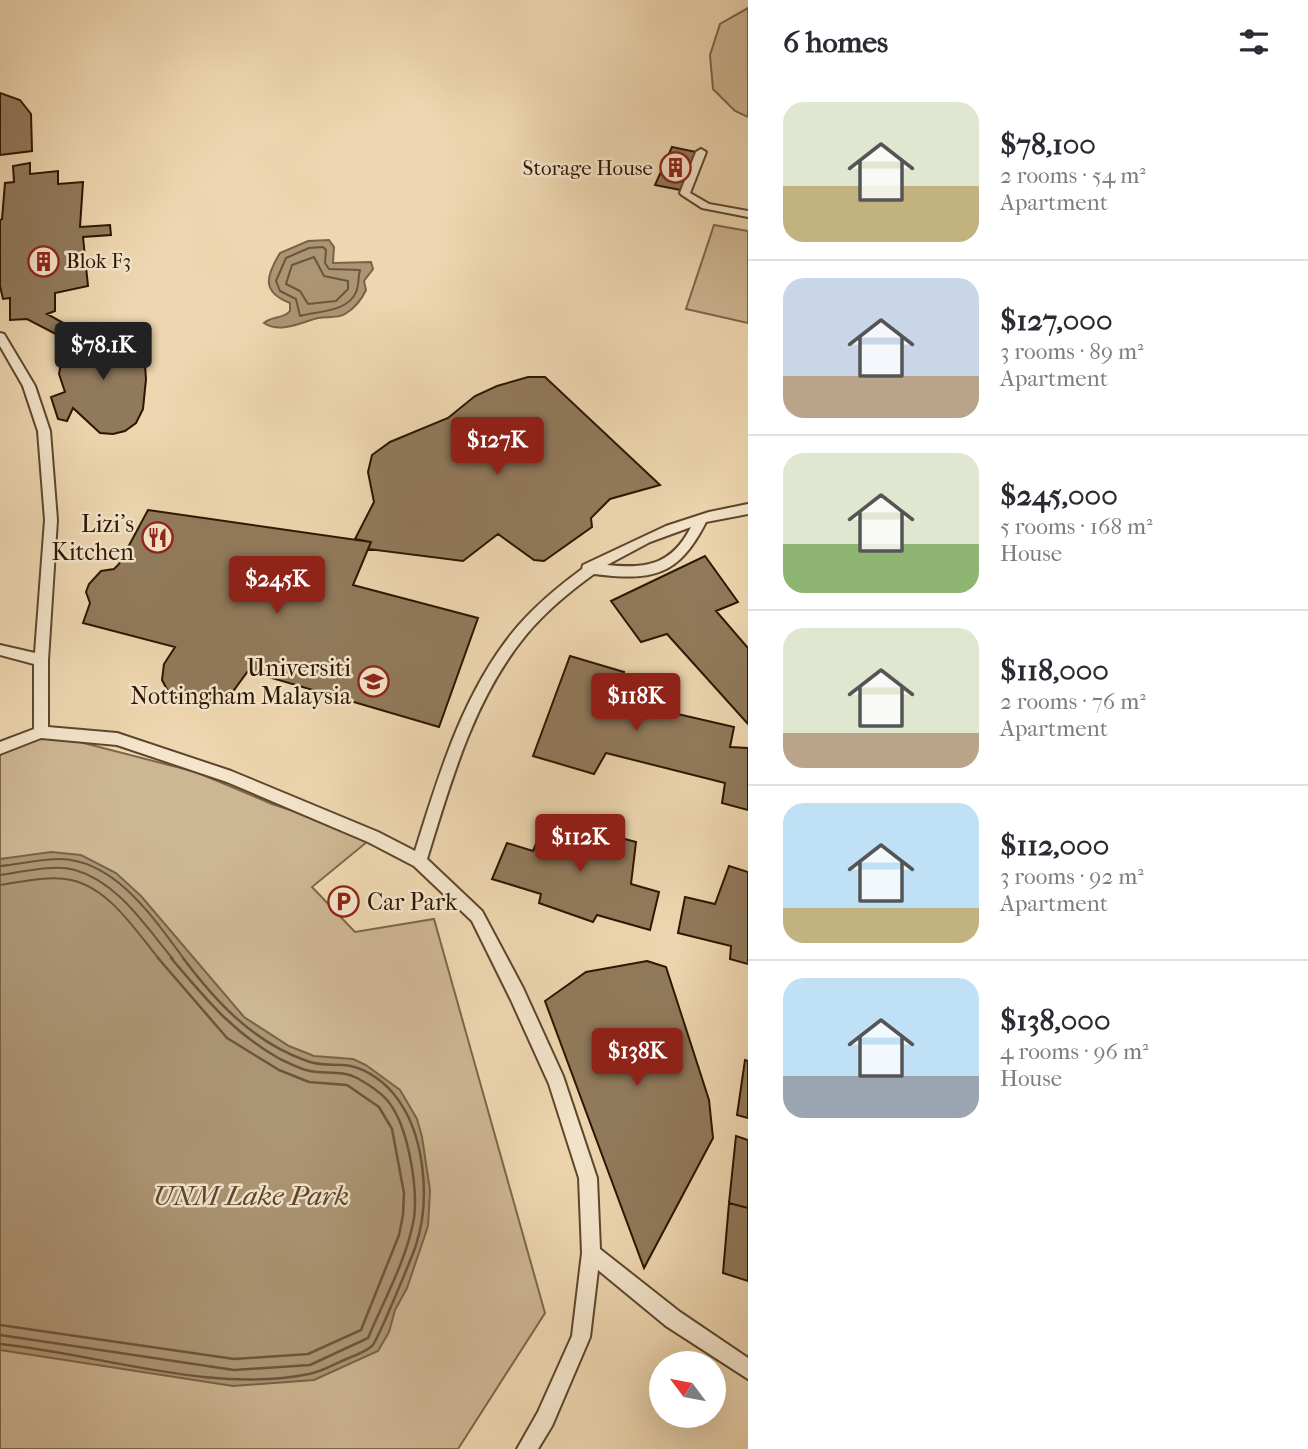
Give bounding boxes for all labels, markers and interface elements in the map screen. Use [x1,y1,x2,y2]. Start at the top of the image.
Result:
icon: filters [1235,23,1273,61]
text: 6 homes [783,25,888,60]
text: $78,100 [1000,127,1096,162]
icon: home [839,130,923,214]
building icon: Storage House [659,151,693,185]
place label: Storage House [523,156,653,180]
text: 2 rooms · 54 m² [1000,162,1146,189]
text: Apartment [1000,189,1108,216]
building icon: Blok F3 [26,244,60,278]
place label: Blok F3 [66,249,131,273]
text: $127,000 [1000,303,1112,338]
icon: home [839,306,923,390]
pin: $78.1K [46,322,160,382]
text: $78.1K [71,331,135,358]
text: 3 rooms · 89 m² [1000,338,1144,365]
text: Apartment [1000,365,1108,392]
pin: $127K [448,418,546,477]
text: $127K [467,426,527,453]
text: $245,000 [1000,478,1118,513]
icon: home [839,481,923,565]
place label: Lizi's Kitchen [51,510,134,566]
text: 5 rooms · 168 m² [1000,513,1153,540]
restaurant icon: Lizi's Kitchen [140,521,174,555]
text: House [1000,540,1062,567]
pin: $245K [228,556,326,616]
text: $245K [245,565,309,592]
text: $118,000 [1000,653,1109,688]
place label: Universiti Nottingham Malaysia [130,654,352,710]
icon: home [839,656,923,740]
school or university icon: Universiti Nottingham Malaysia [357,665,391,699]
pin: $118K [587,674,685,733]
text: $118K [607,682,665,709]
text: 2 rooms · 76 m² [1000,688,1146,715]
text: Apartment [1000,715,1108,742]
pin: $112K [531,814,629,874]
text: $112K [551,823,609,850]
text: $112,000 [1000,828,1109,863]
icon: home [839,831,923,915]
text: 3 rooms · 92 m² [1000,863,1144,890]
parking icon: Car Park [327,885,361,919]
place label: Car Park [367,888,458,916]
text: Apartment [1000,890,1108,917]
text: $138,000 [1000,1003,1110,1038]
icon: home [839,1006,923,1090]
pin: $138K [588,1028,686,1088]
text: $138K [608,1037,666,1064]
text: 4 rooms · 96 m² [1000,1038,1149,1065]
text: House [1000,1065,1062,1092]
park label: UNM Lake Park [153,1179,349,1212]
north arrow [649,1351,726,1428]
map controls [649,1351,726,1428]

